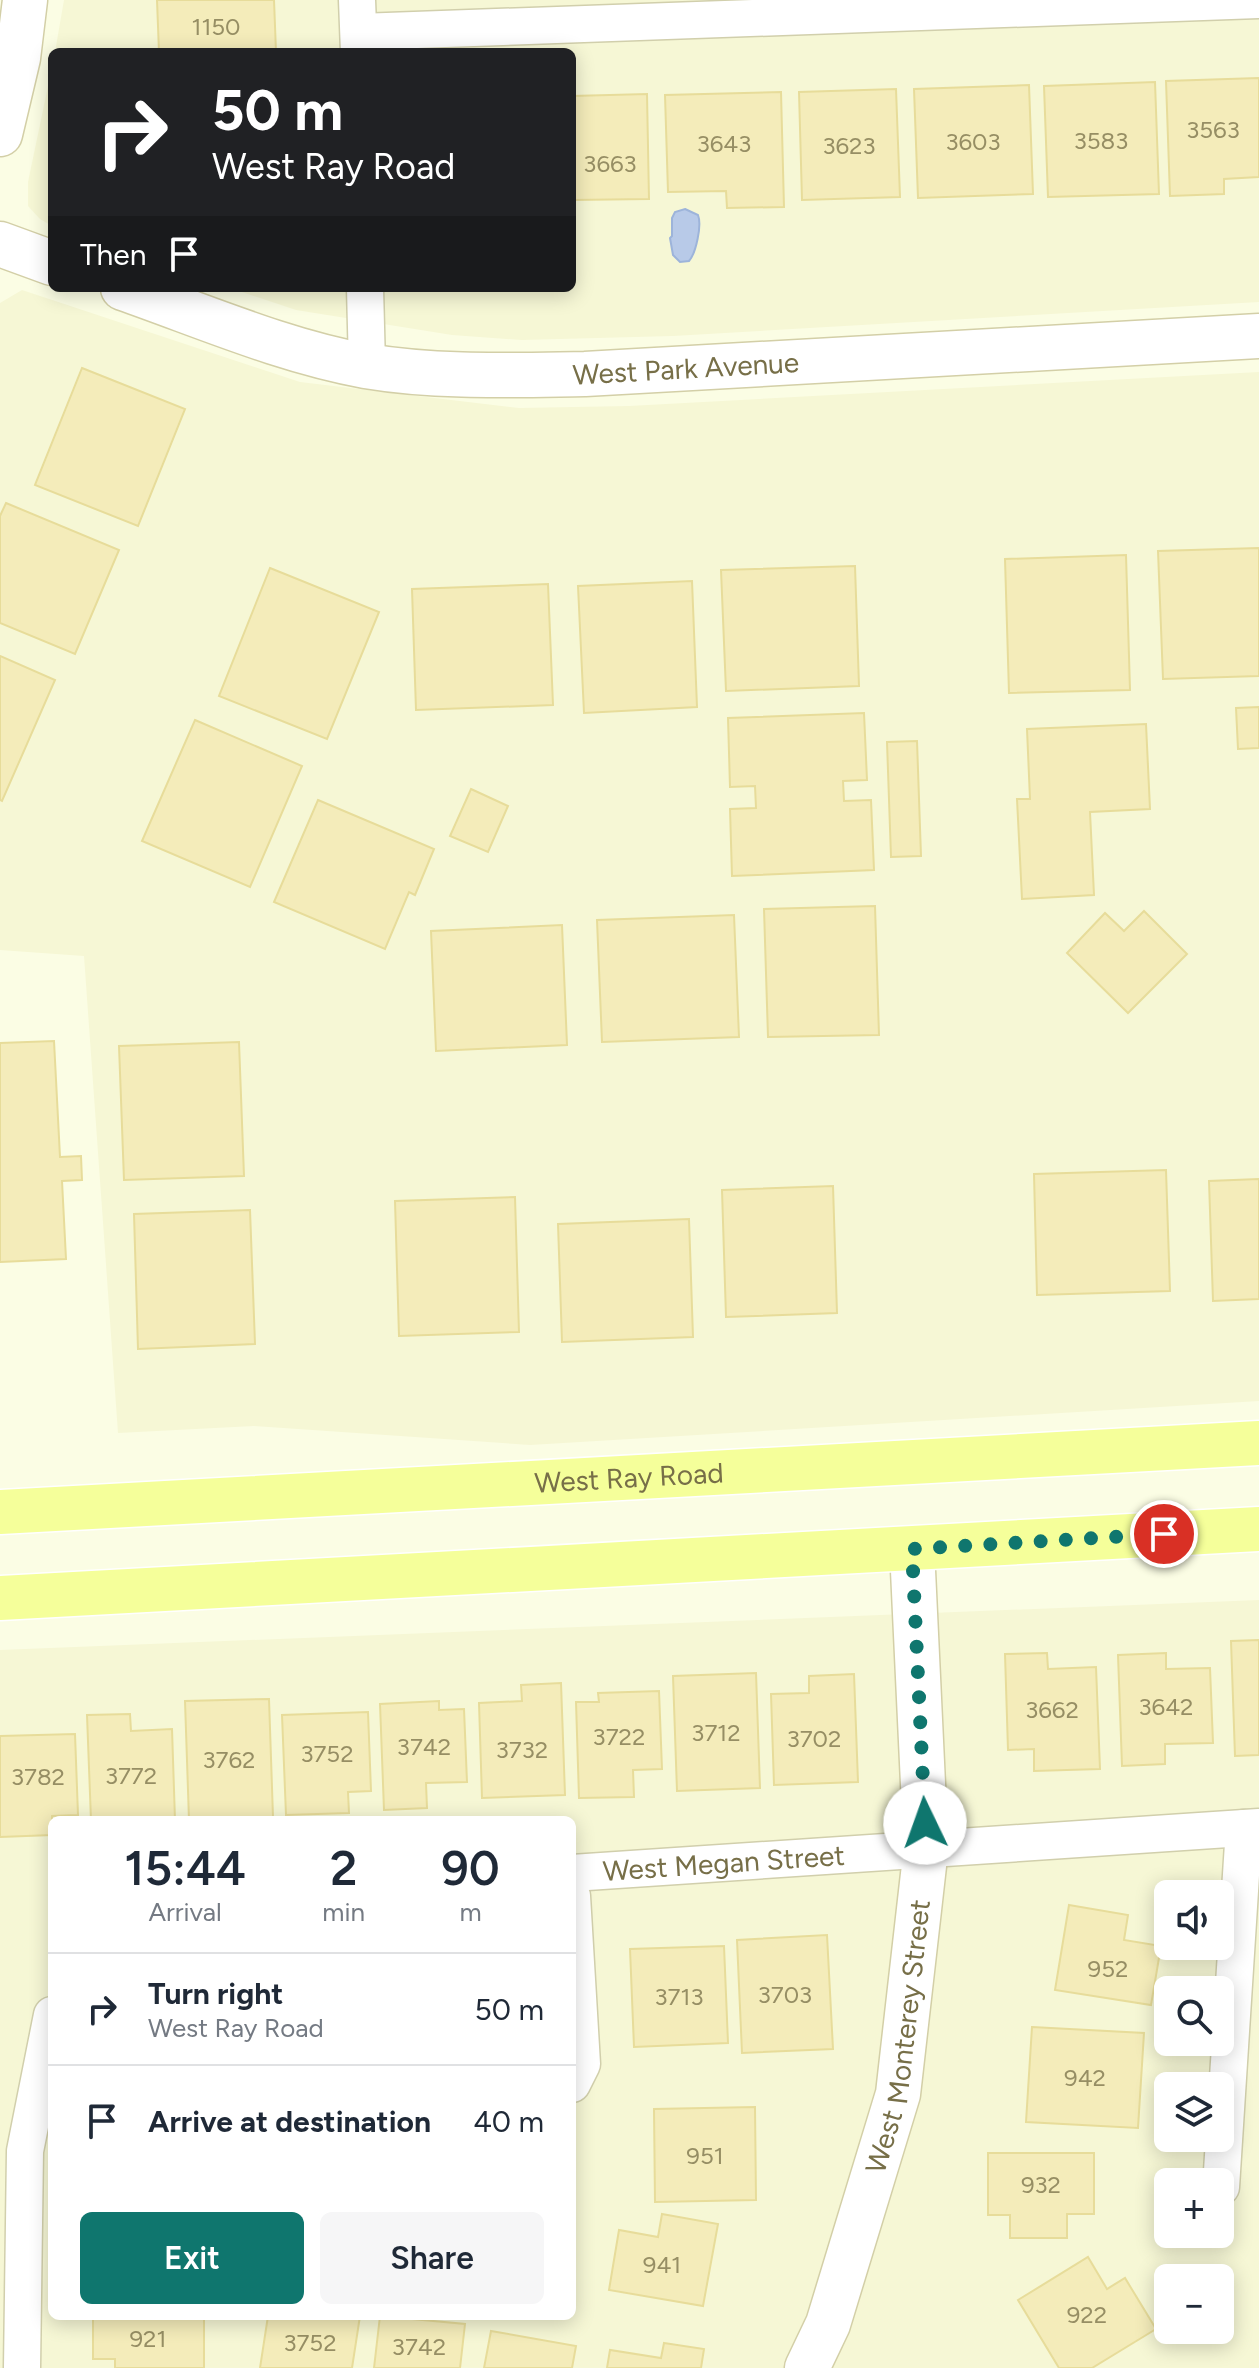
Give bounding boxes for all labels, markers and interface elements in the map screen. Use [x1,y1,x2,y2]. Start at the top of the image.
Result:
house number: 1150 [191,12,241,41]
text: 50 m [212,77,343,144]
icon: right [80,80,184,184]
house number: 3563 [1186,115,1240,144]
house number: 3583 [1074,126,1128,155]
house number: 3603 [945,127,1001,156]
house number: 3643 [697,129,751,158]
house number: 3623 [822,131,876,160]
text: West Ray Road [212,145,455,188]
house number: 3663 [583,149,637,178]
icon: arrive [162,232,206,276]
text: Then [80,236,146,273]
street label: West Park Avenue [572,345,800,392]
street label: West Ray Road [534,1455,725,1500]
pin [1130,1500,1198,1568]
icon: arrive [1142,1512,1186,1556]
house number: 3642 [1139,1692,1193,1721]
house number: 3662 [1025,1695,1079,1724]
house number: 3712 [691,1718,741,1747]
house number: 3722 [593,1722,645,1751]
house number: 3702 [787,1724,841,1753]
house number: 3742 [397,1732,451,1761]
house number: 3732 [496,1735,548,1764]
house number: 3752 [300,1739,354,1768]
house number: 3762 [203,1745,255,1774]
house number: 3772 [105,1761,157,1790]
house number: 3782 [11,1762,65,1791]
position arrow [883,1781,967,1865]
street label: West Megan Street [602,1838,846,1888]
text: 15:44 [124,1839,246,1897]
text: 2 [330,1839,357,1897]
text: 90 [441,1839,500,1897]
map controls [1154,1880,1234,2344]
button: sound [1154,1880,1234,1960]
text: Arrival [148,1896,222,1928]
text: min [322,1896,365,1928]
text: m [459,1896,482,1928]
street label: West Monterey Street [858,1898,937,2177]
house number: 952 [1088,1954,1128,1983]
text: Turn right [148,1975,283,2012]
button: search [1154,1976,1234,2056]
house number: 3703 [758,1980,812,2009]
house number: 3713 [655,1982,703,2011]
icon: right [80,1987,124,2031]
text: 50 m [475,1991,544,2028]
text: West Ray Road [148,2012,324,2044]
house number: 942 [1064,2063,1106,2092]
button: layers [1154,2072,1234,2152]
icon: arrive [80,2099,124,2143]
text: Arrive at destination [148,2103,431,2140]
text: 40 m [473,2103,544,2140]
house number: 951 [686,2141,724,2170]
button: + [1154,2168,1234,2248]
house number: 932 [1021,2170,1061,2199]
button: Exit [80,2212,304,2304]
button: Share [320,2212,544,2304]
house number: 941 [643,2250,681,2279]
button: − [1154,2264,1234,2344]
house number: 922 [1067,2300,1107,2329]
house number: 921 [130,2324,166,2353]
house number: 3752 [283,2328,337,2357]
house number: 3742 [392,2332,446,2361]

